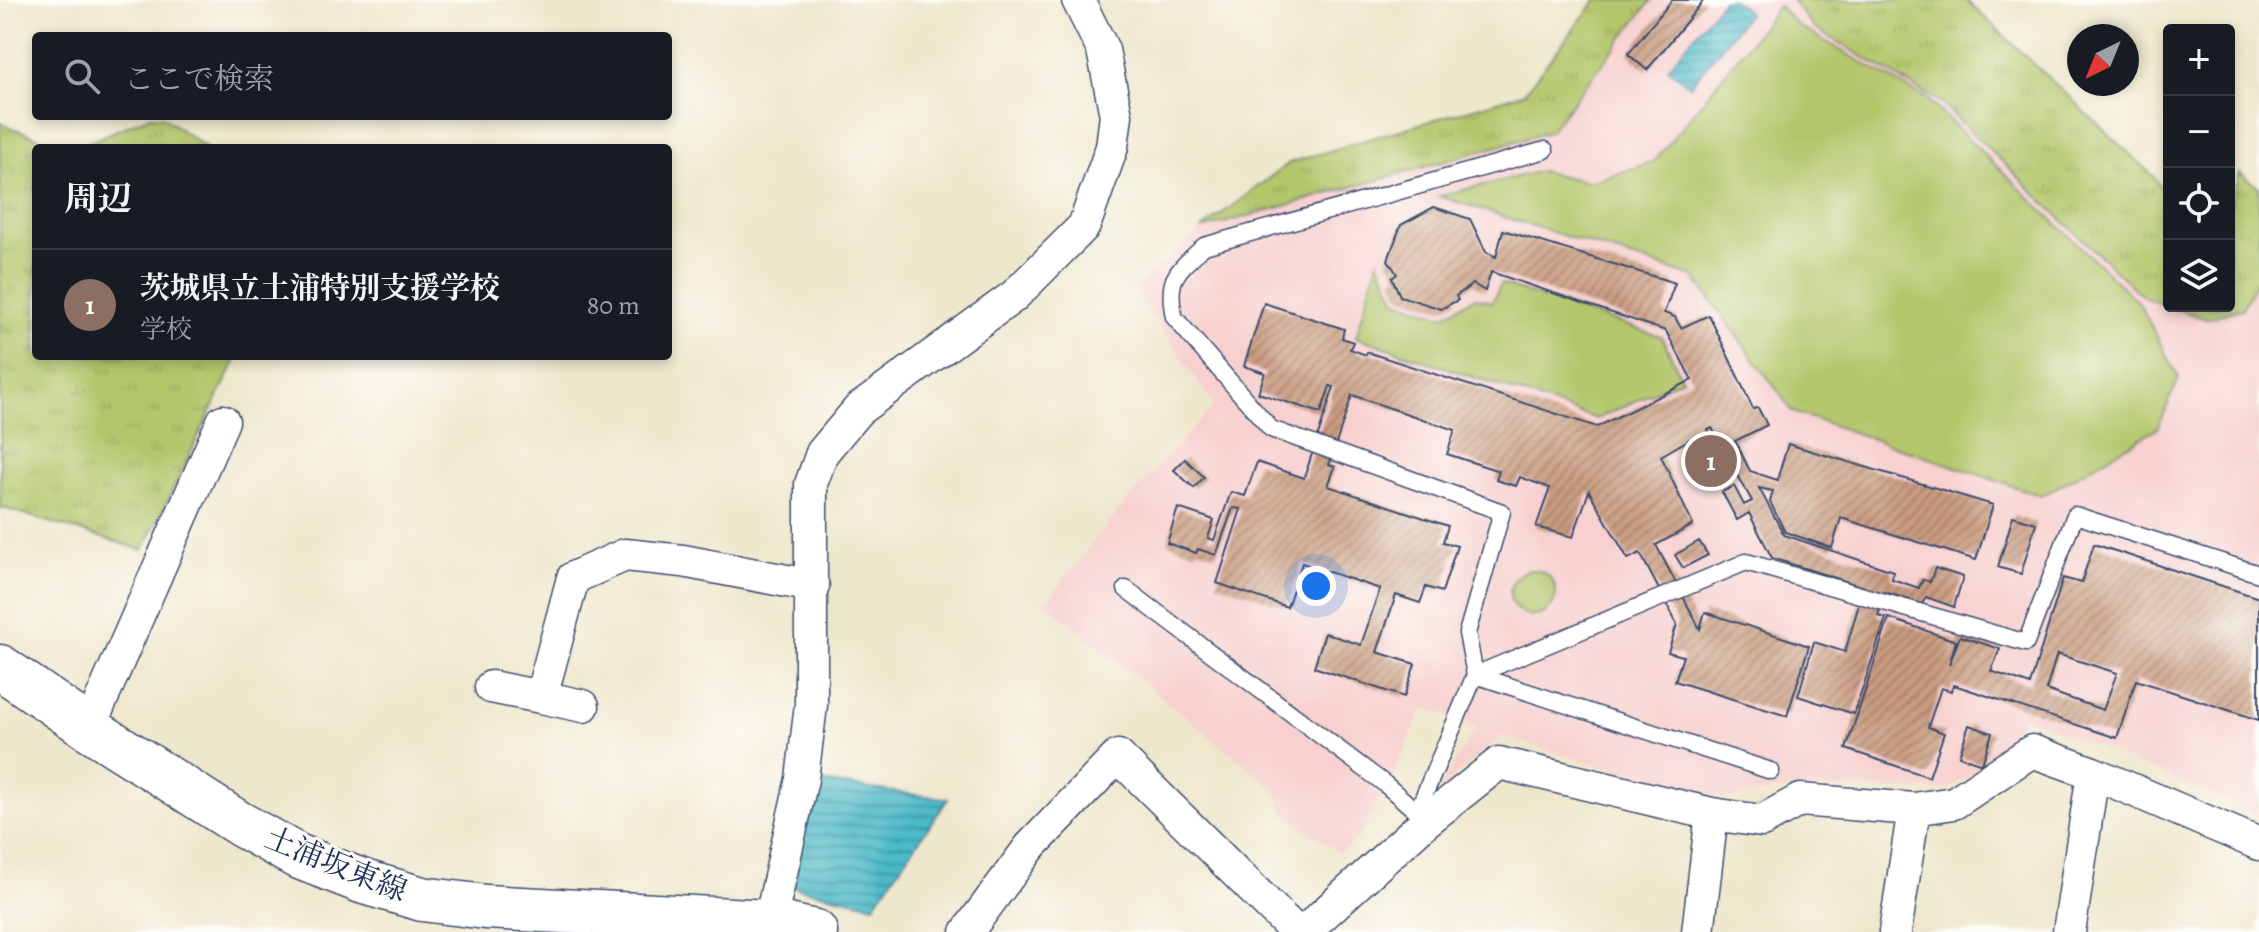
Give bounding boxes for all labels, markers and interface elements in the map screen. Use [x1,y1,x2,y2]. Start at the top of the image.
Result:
north arrow [2067,24,2139,96]
map controls [2163,24,2235,312]
button: + [2163,24,2235,96]
search box [32,32,672,120]
icon: search [60,54,104,98]
text: ここで検索 [124,59,274,99]
button: − [2163,96,2235,168]
button: locate [2163,168,2235,240]
text: 周辺 [64,175,132,222]
button: layers [2163,240,2235,312]
text: 茨城県立土浦特別支援学校 [140,268,500,308]
text: 1 [85,288,95,323]
text: 80 m [587,288,640,323]
text: 学校 [140,312,192,347]
pin: 1 [1685,431,1737,491]
your location [1296,566,1336,606]
street label: 土浦坂東線 [259,817,413,911]

